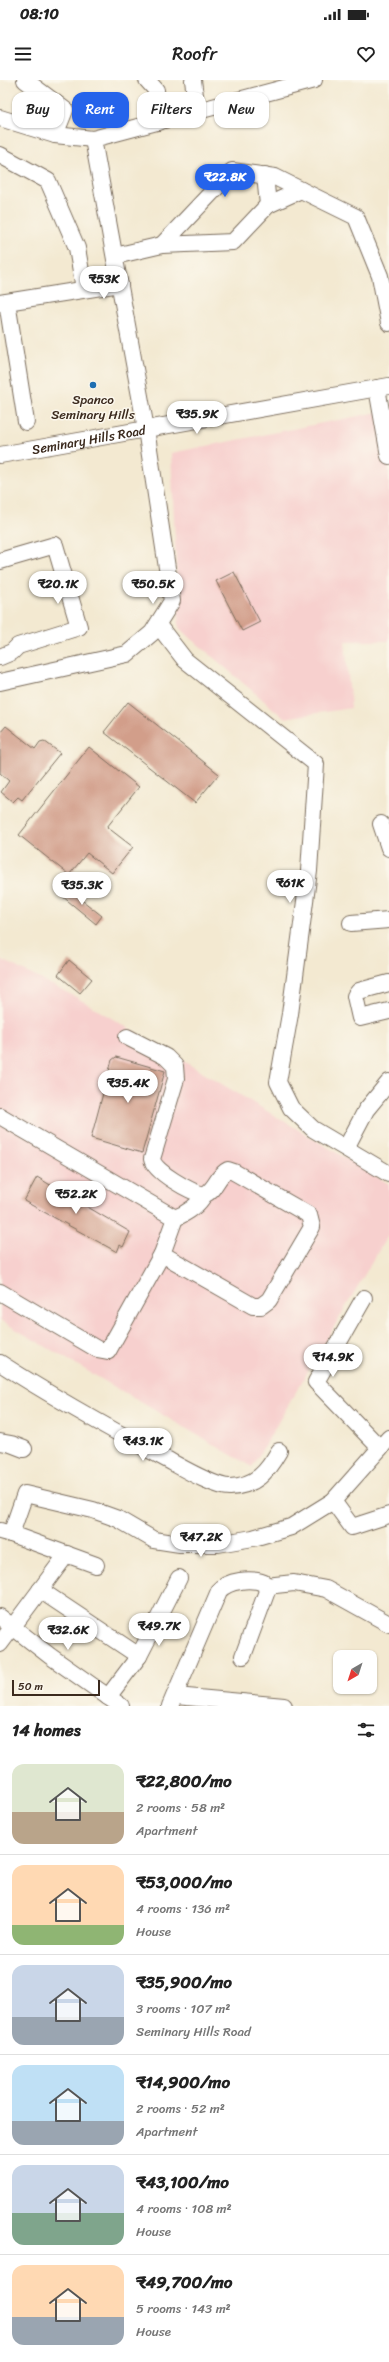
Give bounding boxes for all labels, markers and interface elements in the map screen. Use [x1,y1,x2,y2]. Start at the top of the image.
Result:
text: 08:10 [20,1,59,27]
text: Roofr [172,38,217,70]
icon: menu [12,43,34,65]
icon: heart [355,43,377,65]
chip: Buy [12,92,64,128]
chip: Rent [72,92,129,128]
chip: Filters [137,92,206,128]
chip: New [214,92,269,128]
pin: ₹22.8K [192,164,258,198]
text: ₹22.8K [204,165,246,188]
pin: ₹53K [80,266,128,300]
text: ₹53K [89,267,119,290]
marker: Spanco Seminary Hills [88,380,98,390]
place label: Spanco Seminary Hills [51,388,136,426]
pin: ₹35.9K [164,401,230,435]
text: ₹35.9K [176,402,218,425]
street label: Seminary Hills Road [30,418,148,461]
pin: ₹20.1K [25,571,91,605]
pin: ₹50.5K [120,571,186,605]
text: ₹20.1K [38,572,78,595]
text: ₹50.5K [131,572,175,595]
pin: ₹61K [266,870,314,904]
text: ₹61K [276,871,304,894]
pin: ₹35.3K [49,872,115,906]
text: ₹35.3K [61,873,103,896]
pin: ₹35.4K [95,1070,161,1104]
text: ₹35.4K [107,1071,149,1094]
pin: ₹52.2K [43,1181,109,1215]
text: ₹52.2K [55,1182,97,1205]
pin: ₹14.9K [300,1344,366,1378]
text: ₹14.9K [313,1345,353,1368]
pin: ₹43.1K [110,1428,176,1462]
text: ₹43.1K [123,1429,163,1452]
pin: ₹47.2K [168,1524,234,1558]
text: ₹47.2K [180,1525,222,1548]
pin: ₹49.7K [126,1613,192,1647]
text: ₹49.7K [138,1614,180,1637]
pin: ₹32.6K [35,1617,101,1651]
text: ₹32.6K [47,1618,89,1641]
north arrow [333,1650,377,1694]
map controls [333,1650,377,1694]
text: 50 m [18,1677,43,1696]
scale bar [12,1678,100,1697]
text: 14 homes [12,1715,81,1745]
icon: filters [355,1719,377,1741]
text: ₹22,800/mo [136,1766,232,1796]
icon: home [44,1780,92,1828]
text: 2 rooms · 58 m² [136,1796,225,1819]
text: Apartment [136,1819,197,1842]
text: ₹53,000/mo [136,1867,232,1897]
icon: home [44,1881,92,1929]
text: 4 rooms · 136 m² [136,1897,230,1920]
text: House [136,1920,171,1943]
text: ₹35,900/mo [136,1967,232,1997]
icon: home [44,1981,92,2029]
text: 3 rooms · 107 m² [136,1997,230,2020]
text: Seminary Hills Road [136,2020,251,2043]
text: ₹14,900/mo [136,2067,230,2097]
icon: home [44,2081,92,2129]
text: 2 rooms · 52 m² [136,2097,225,2120]
text: Apartment [136,2120,197,2143]
text: ₹43,100/mo [136,2167,229,2197]
icon: home [44,2181,92,2229]
text: 4 rooms · 108 m² [136,2197,232,2220]
text: House [136,2220,171,2243]
text: ₹49,700/mo [136,2267,232,2297]
icon: home [44,2281,92,2329]
text: 5 rooms · 143 m² [136,2297,231,2320]
text: House [136,2320,171,2343]

